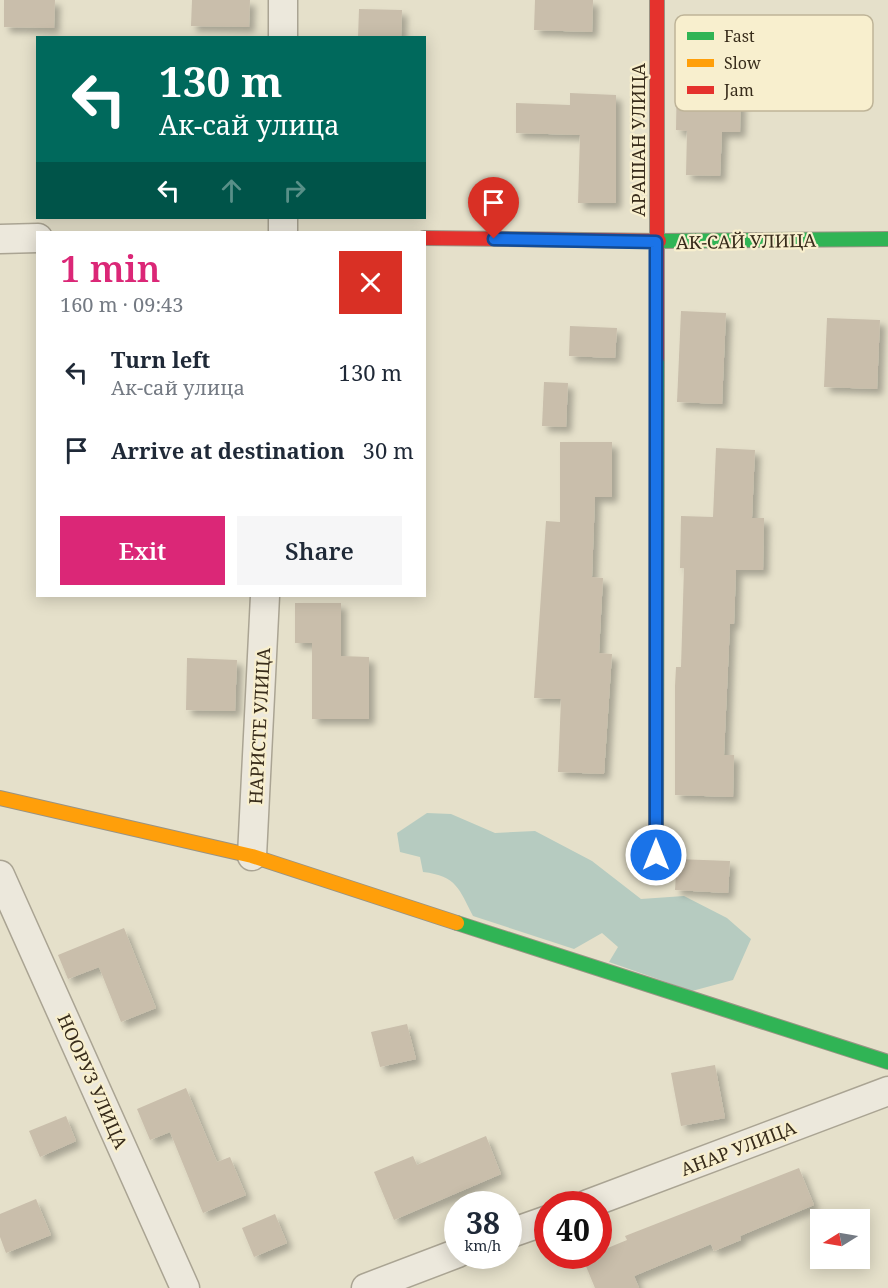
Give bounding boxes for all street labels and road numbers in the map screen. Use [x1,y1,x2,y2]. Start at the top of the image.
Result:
street label: АРАШАН УЛИЦА [626,63,650,217]
street label: АК-САЙ УЛИЦА [676,228,817,254]
street label: НАРИСТЕ УЛИЦА [243,647,275,805]
street label: НООРУЗ УЛИЦА [52,1010,134,1153]
street label: АНАР УЛИЦА [677,1115,799,1181]

